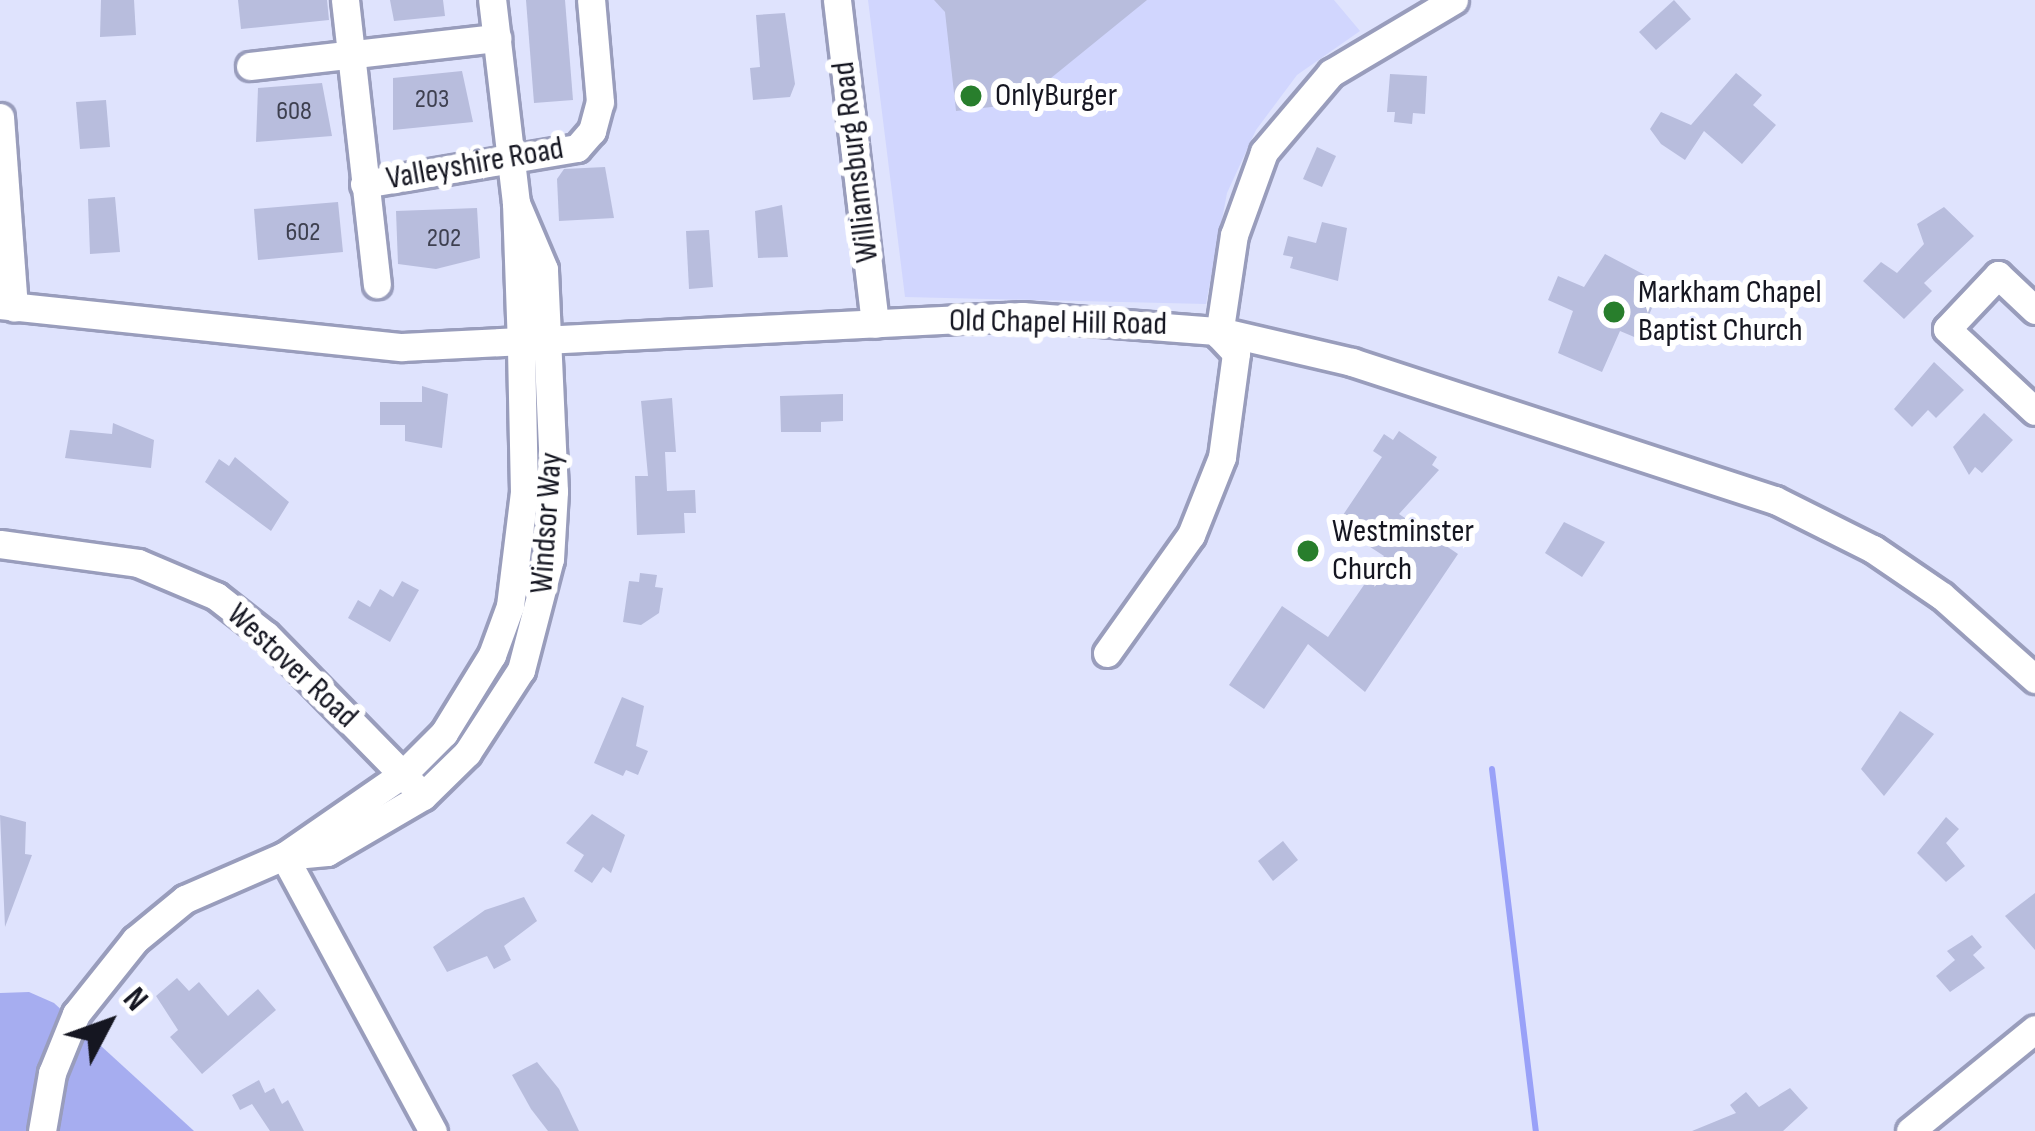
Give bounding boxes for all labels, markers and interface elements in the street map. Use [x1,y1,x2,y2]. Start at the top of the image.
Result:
street label: Williamsburg Road [824,59,888,265]
place label: OnlyBurger [995,76,1117,116]
marker: OnlyBurger [958,83,984,109]
house number: 203 [415,84,449,116]
house number: 608 [276,96,312,128]
street label: Valleyshire Road [383,129,567,199]
house number: 602 [286,217,320,249]
house number: 202 [427,223,461,255]
place label: Markham Chapel Baptist Church [1638,273,1822,351]
marker: Markham Chapel Baptist Church [1601,299,1627,325]
street label: Old Chapel Hill Road [949,301,1167,345]
street label: Windsor Way [522,451,572,595]
place label: Westminster Church [1332,512,1474,590]
marker: Westminster Church [1295,538,1321,564]
street label: Westover Road [218,595,366,737]
north arrow [48,963,168,1083]
text: N [114,980,156,1019]

